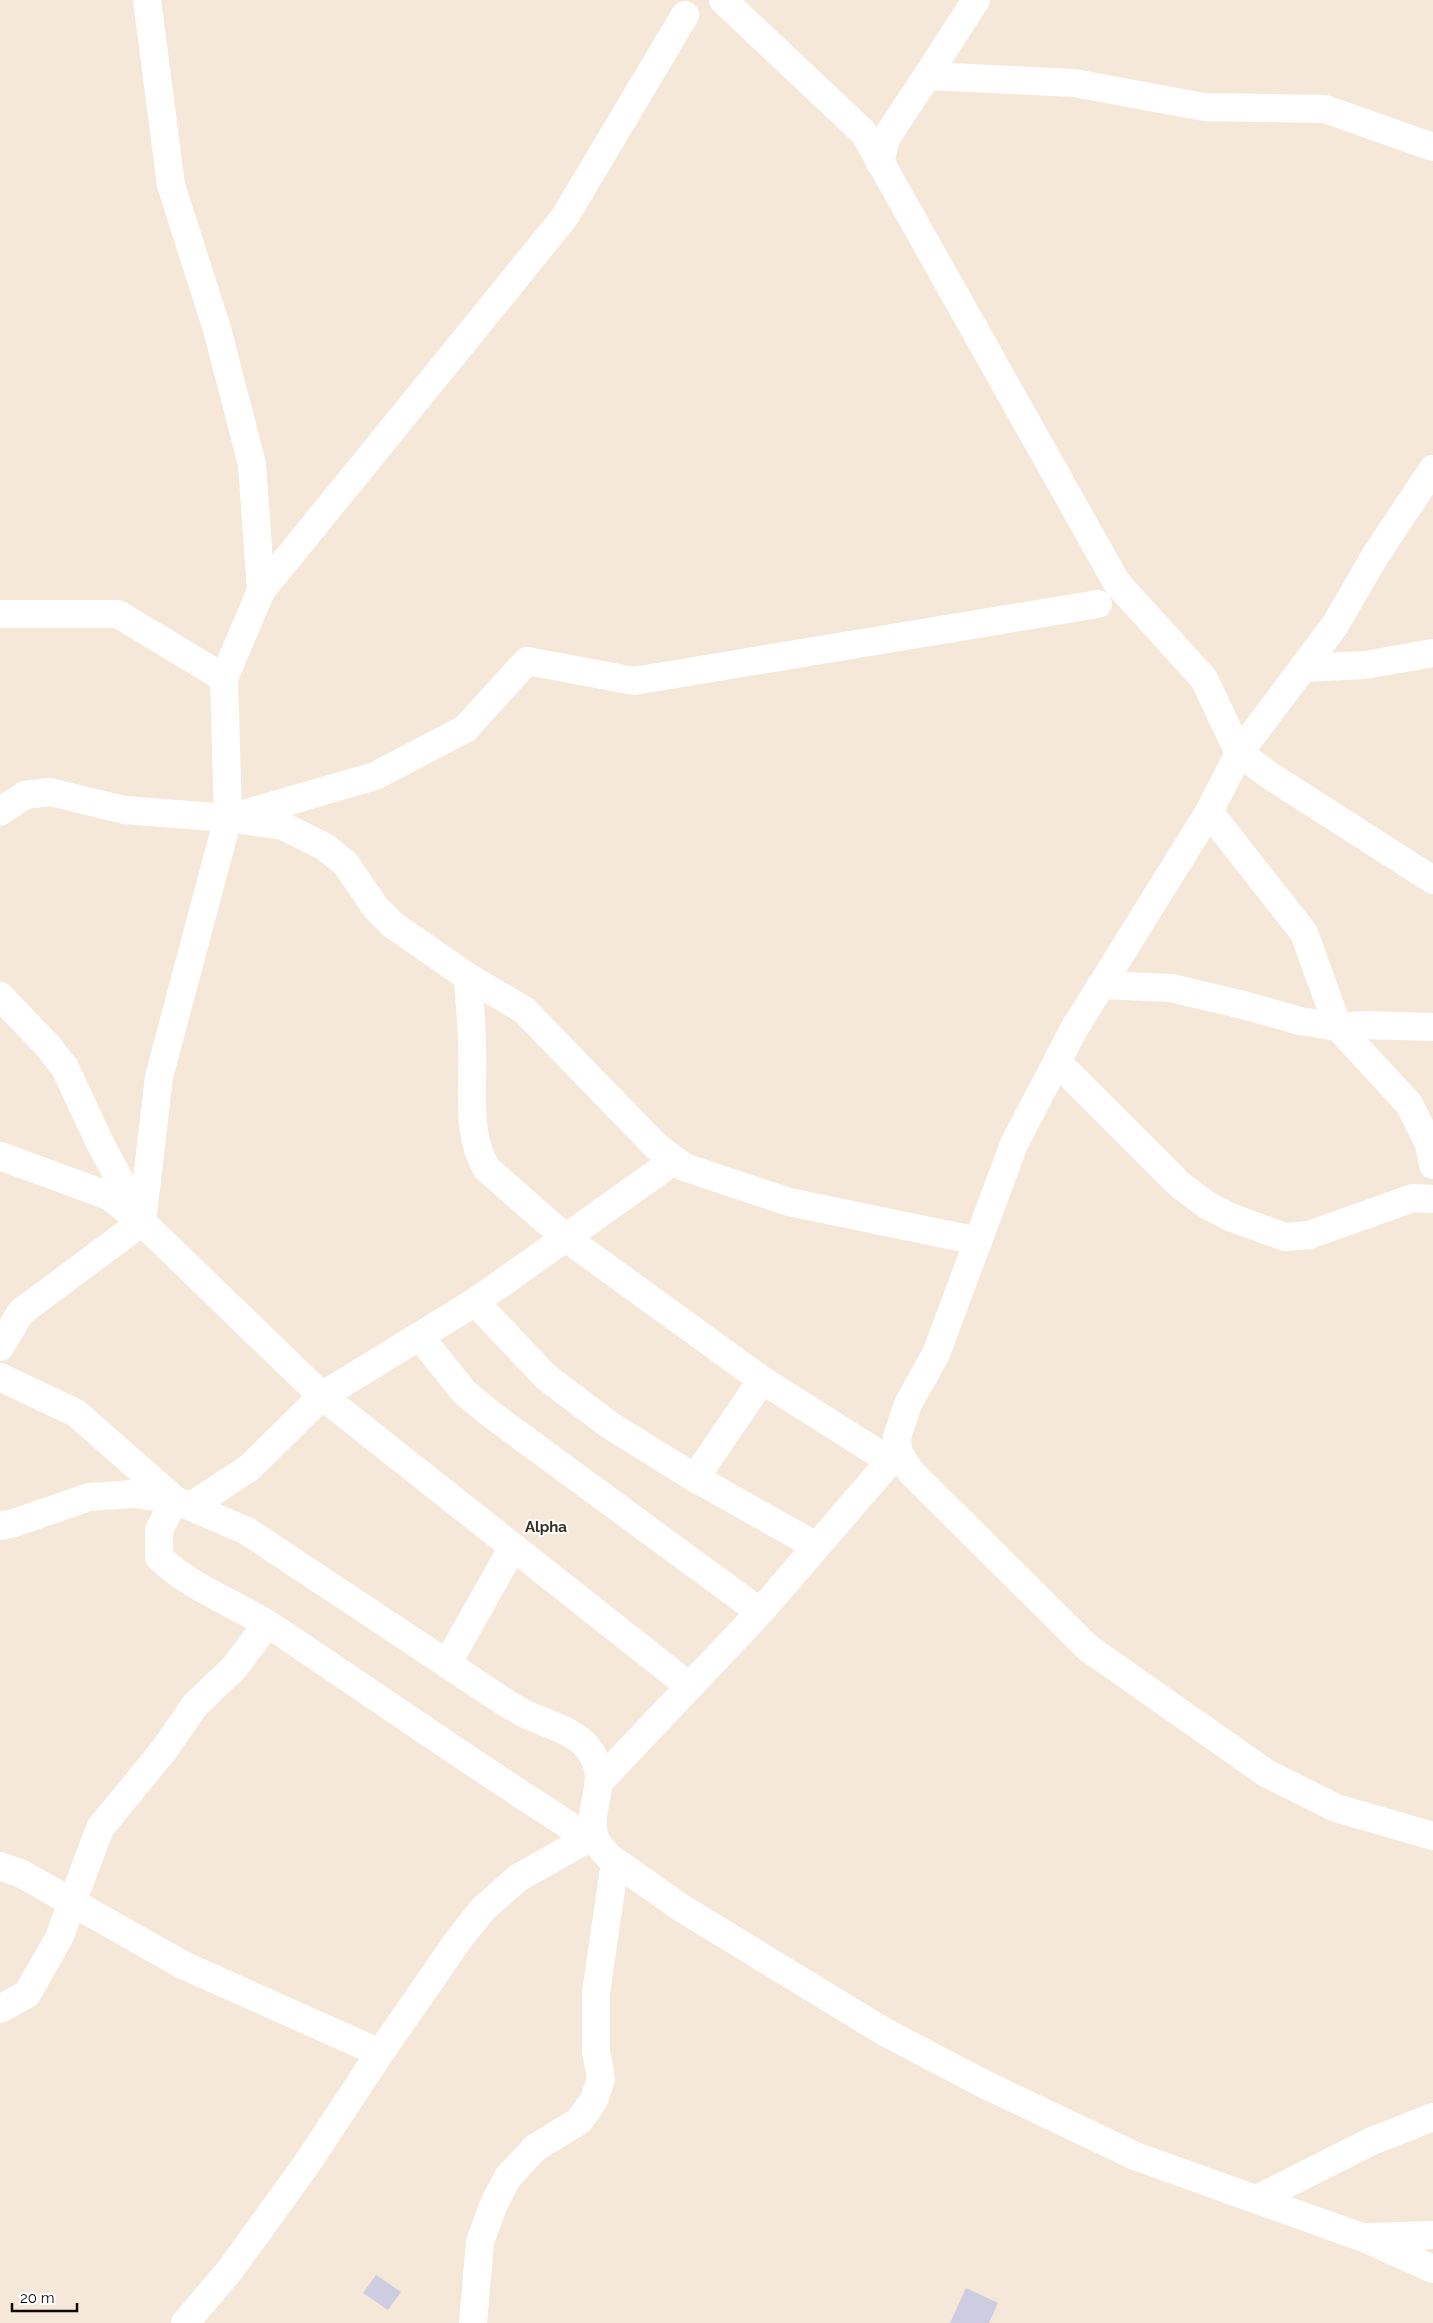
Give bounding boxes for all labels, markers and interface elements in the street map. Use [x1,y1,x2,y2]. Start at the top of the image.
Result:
district label: Alpha [525,1518,567,1536]
scale bar [12,2280,78,2312]
text: 20 m [20,2289,55,2307]

